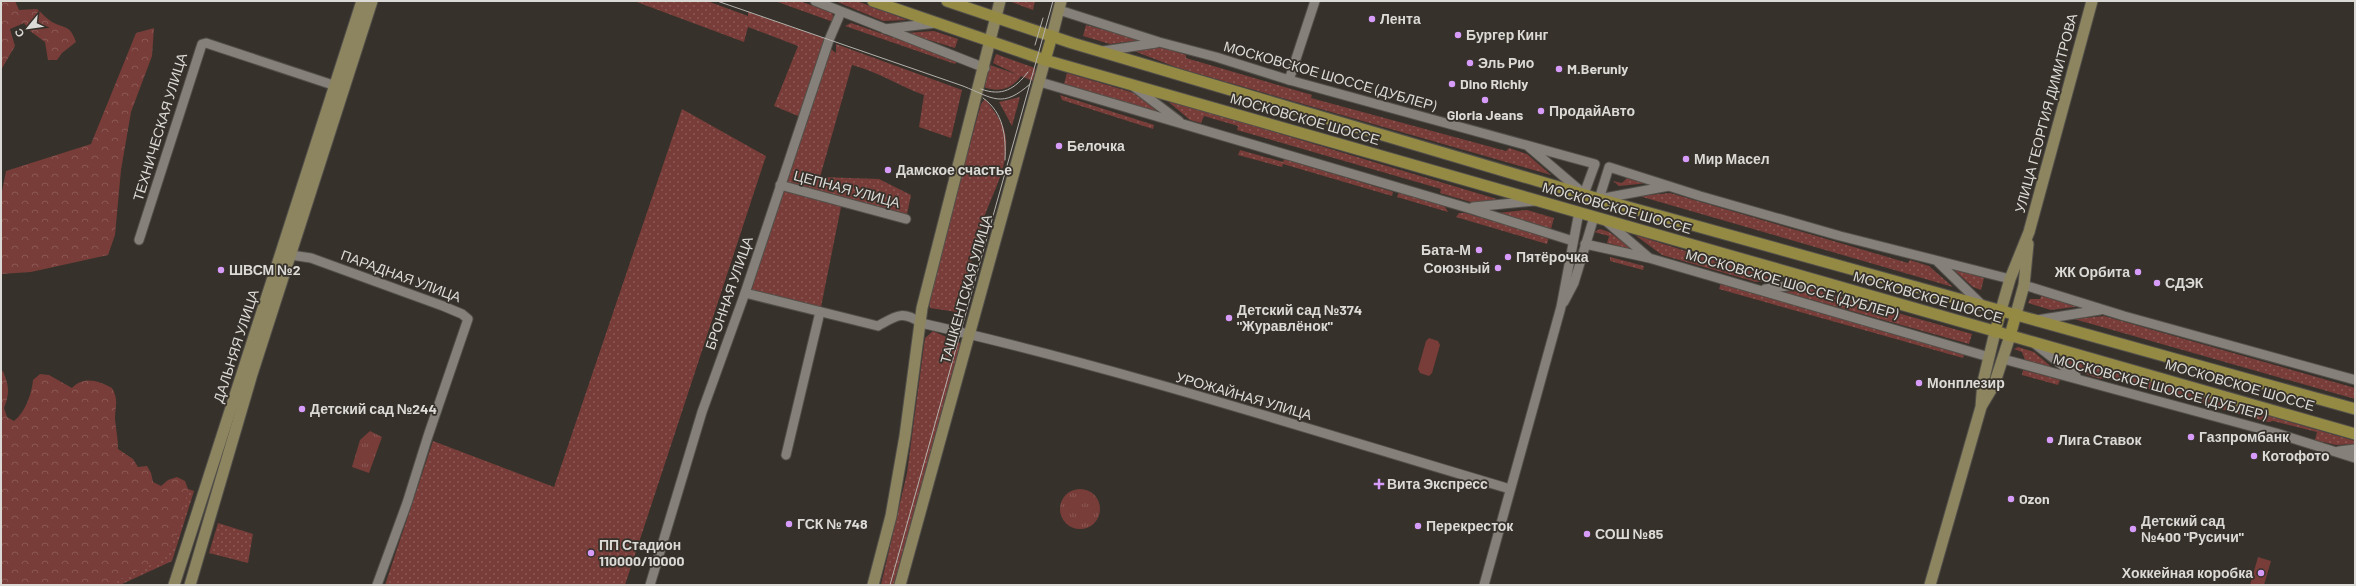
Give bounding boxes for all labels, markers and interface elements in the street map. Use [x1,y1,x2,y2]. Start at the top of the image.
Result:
north arrow [8,8,48,48]
place label: Лента [1380,10,1421,27]
street label: УЛИЦА ГЕОРГИЯ ДИМИТРОВА [2011,11,2081,214]
marker: Лента [1367,14,1377,24]
text: С [11,26,26,40]
place label: Бургер Кинг [1466,26,1549,43]
marker: Бургер Кинг [1453,30,1463,40]
street label: МОСКОВСКОЕ ШОССЕ (ДУБЛЕР) [1222,37,1439,114]
street label: ТЕХНИЧЕСКАЯ УЛИЦА [129,50,190,203]
place label: Эль Рио [1478,54,1534,71]
marker: Эль Рио [1465,58,1475,68]
place label: M.Beruniy [1567,60,1628,77]
marker: M.Beruniy [1554,64,1564,74]
place label: Dino Richly [1460,75,1528,92]
marker: Dino Richly [1447,79,1457,89]
street label: МОСКОВСКОЕ ШОССЕ [1228,89,1382,148]
marker: Gloria Jeans [1480,95,1490,105]
place label: ПродайАвто [1549,102,1635,119]
place label: Gloria Jeans [1447,106,1523,123]
marker: ПродайАвто [1536,106,1546,116]
place label: Белочка [1067,137,1125,154]
marker: Белочка [1054,141,1064,151]
place label: Мир Масел [1694,150,1770,167]
marker: Мир Масел [1681,154,1691,164]
place label: Дамское счастье [896,161,1012,178]
marker: Дамское счастье [883,165,893,175]
street label: ЦЕПНАЯ УЛИЦА [792,166,903,211]
street label: МОСКОВСКОЕ ШОССЕ [1540,178,1694,237]
street label: ТАШКЕНТСКАЯ УЛИЦА [936,212,995,365]
street label: БРОННАЯ УЛИЦА [701,233,756,352]
place label: Бата-М [1421,241,1471,258]
marker: Бата-М [1474,245,1484,255]
street label: МОСКОВСКОЕ ШОССЕ (ДУБЛЕР) [1684,245,1901,322]
street label: ПАРАДНАЯ УЛИЦА [339,246,464,305]
place label: Пятёрочка [1516,248,1589,265]
marker: Пятёрочка [1503,252,1513,262]
place label: Союзный [1423,259,1490,276]
place label: ШВСМ №2 [229,261,301,278]
marker: Союзный [1493,263,1503,273]
place label: ЖК Орбита [2054,263,2130,280]
marker: ШВСМ №2 [216,265,226,275]
street label: МОСКОВСКОЕ ШОССЕ [1851,267,2005,326]
marker: ЖК Орбита [2133,267,2143,277]
place label: СДЭК [2165,274,2204,291]
marker: СДЭК [2152,278,2162,288]
street label: ДАЛЬНЯЯ УЛИЦА [209,286,262,405]
place label: Детский сад №374 "Журавлёнок" [1237,301,1362,334]
marker: Детский сад №374 "Журавлёнок" [1224,313,1234,323]
street label: МОСКОВСКОЕ ШОССЕ (ДУБЛЕР) [2051,350,2269,423]
street label: МОСКОВСКОЕ ШОССЕ [2163,355,2317,414]
street label: УРОЖАЙНАЯ УЛИЦА [1174,368,1315,423]
place label: Монплезир [1927,374,2005,391]
marker: Монплезир [1914,378,1924,388]
place label: Детский сад №244 [310,400,437,417]
marker: Детский сад №244 [297,404,307,414]
place label: Газпромбанк [2199,428,2290,445]
place label: Лига Ставок [2058,431,2143,448]
marker: Газпромбанк [2186,432,2196,442]
marker: Лига Ставок [2045,435,2055,445]
place label: Котофото [2262,447,2329,464]
marker: Котофото [2249,451,2259,461]
place label: Вита Экспресс [1387,475,1488,492]
marker: Вита Экспресс [1374,479,1384,489]
place label: Ozon [2019,490,2050,507]
marker: Ozon [2006,494,2016,504]
place label: Детский сад №400 "Русичи" [2141,512,2244,545]
place label: ГСК № 748 [797,515,868,532]
place label: Перекресток [1426,517,1514,534]
marker: ГСК № 748 [784,519,794,529]
marker: Перекресток [1413,521,1423,531]
marker: Детский сад №400 "Русичи" [2128,524,2138,534]
place label: СОШ №85 [1595,525,1664,542]
marker: СОШ №85 [1582,529,1592,539]
place label: ПП Стадион 110000/10000 [599,536,684,569]
marker: ПП Стадион 110000/10000 [586,548,596,558]
place label: Хоккейная коробка [2122,564,2253,581]
marker: Хоккейная коробка [2256,568,2266,578]

